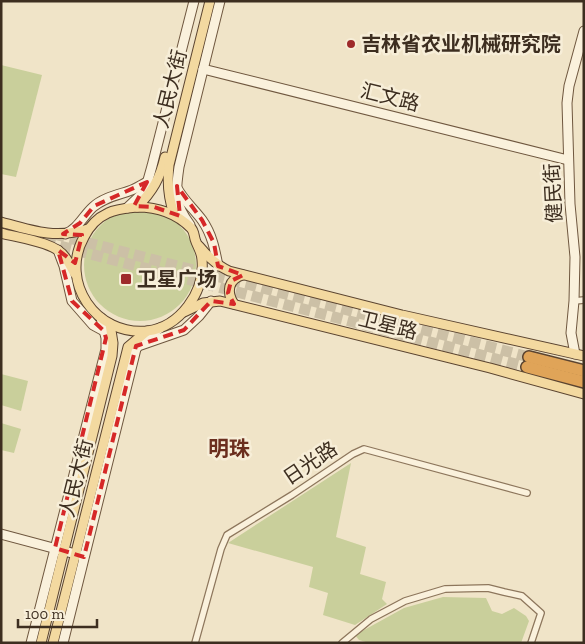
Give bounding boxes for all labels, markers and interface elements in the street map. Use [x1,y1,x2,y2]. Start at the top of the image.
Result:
place label: 吉林省农业机械研究院 [361,32,561,56]
marker: 吉林省农业机械研究院 [345,38,357,50]
street label: 人民大街 [149,47,191,131]
street label: 汇文路 [358,78,422,116]
street label: 健民街 [539,162,567,224]
place label: 卫星广场 [137,267,217,291]
marker: 卫星广场 [119,272,133,286]
street label: 卫星路 [356,306,420,344]
street label: 人民大街 [55,436,97,520]
district label: 明珠 [208,436,250,461]
street label: 日光路 [278,436,342,490]
scale bar [18,596,96,628]
text: 100 m [25,605,64,623]

